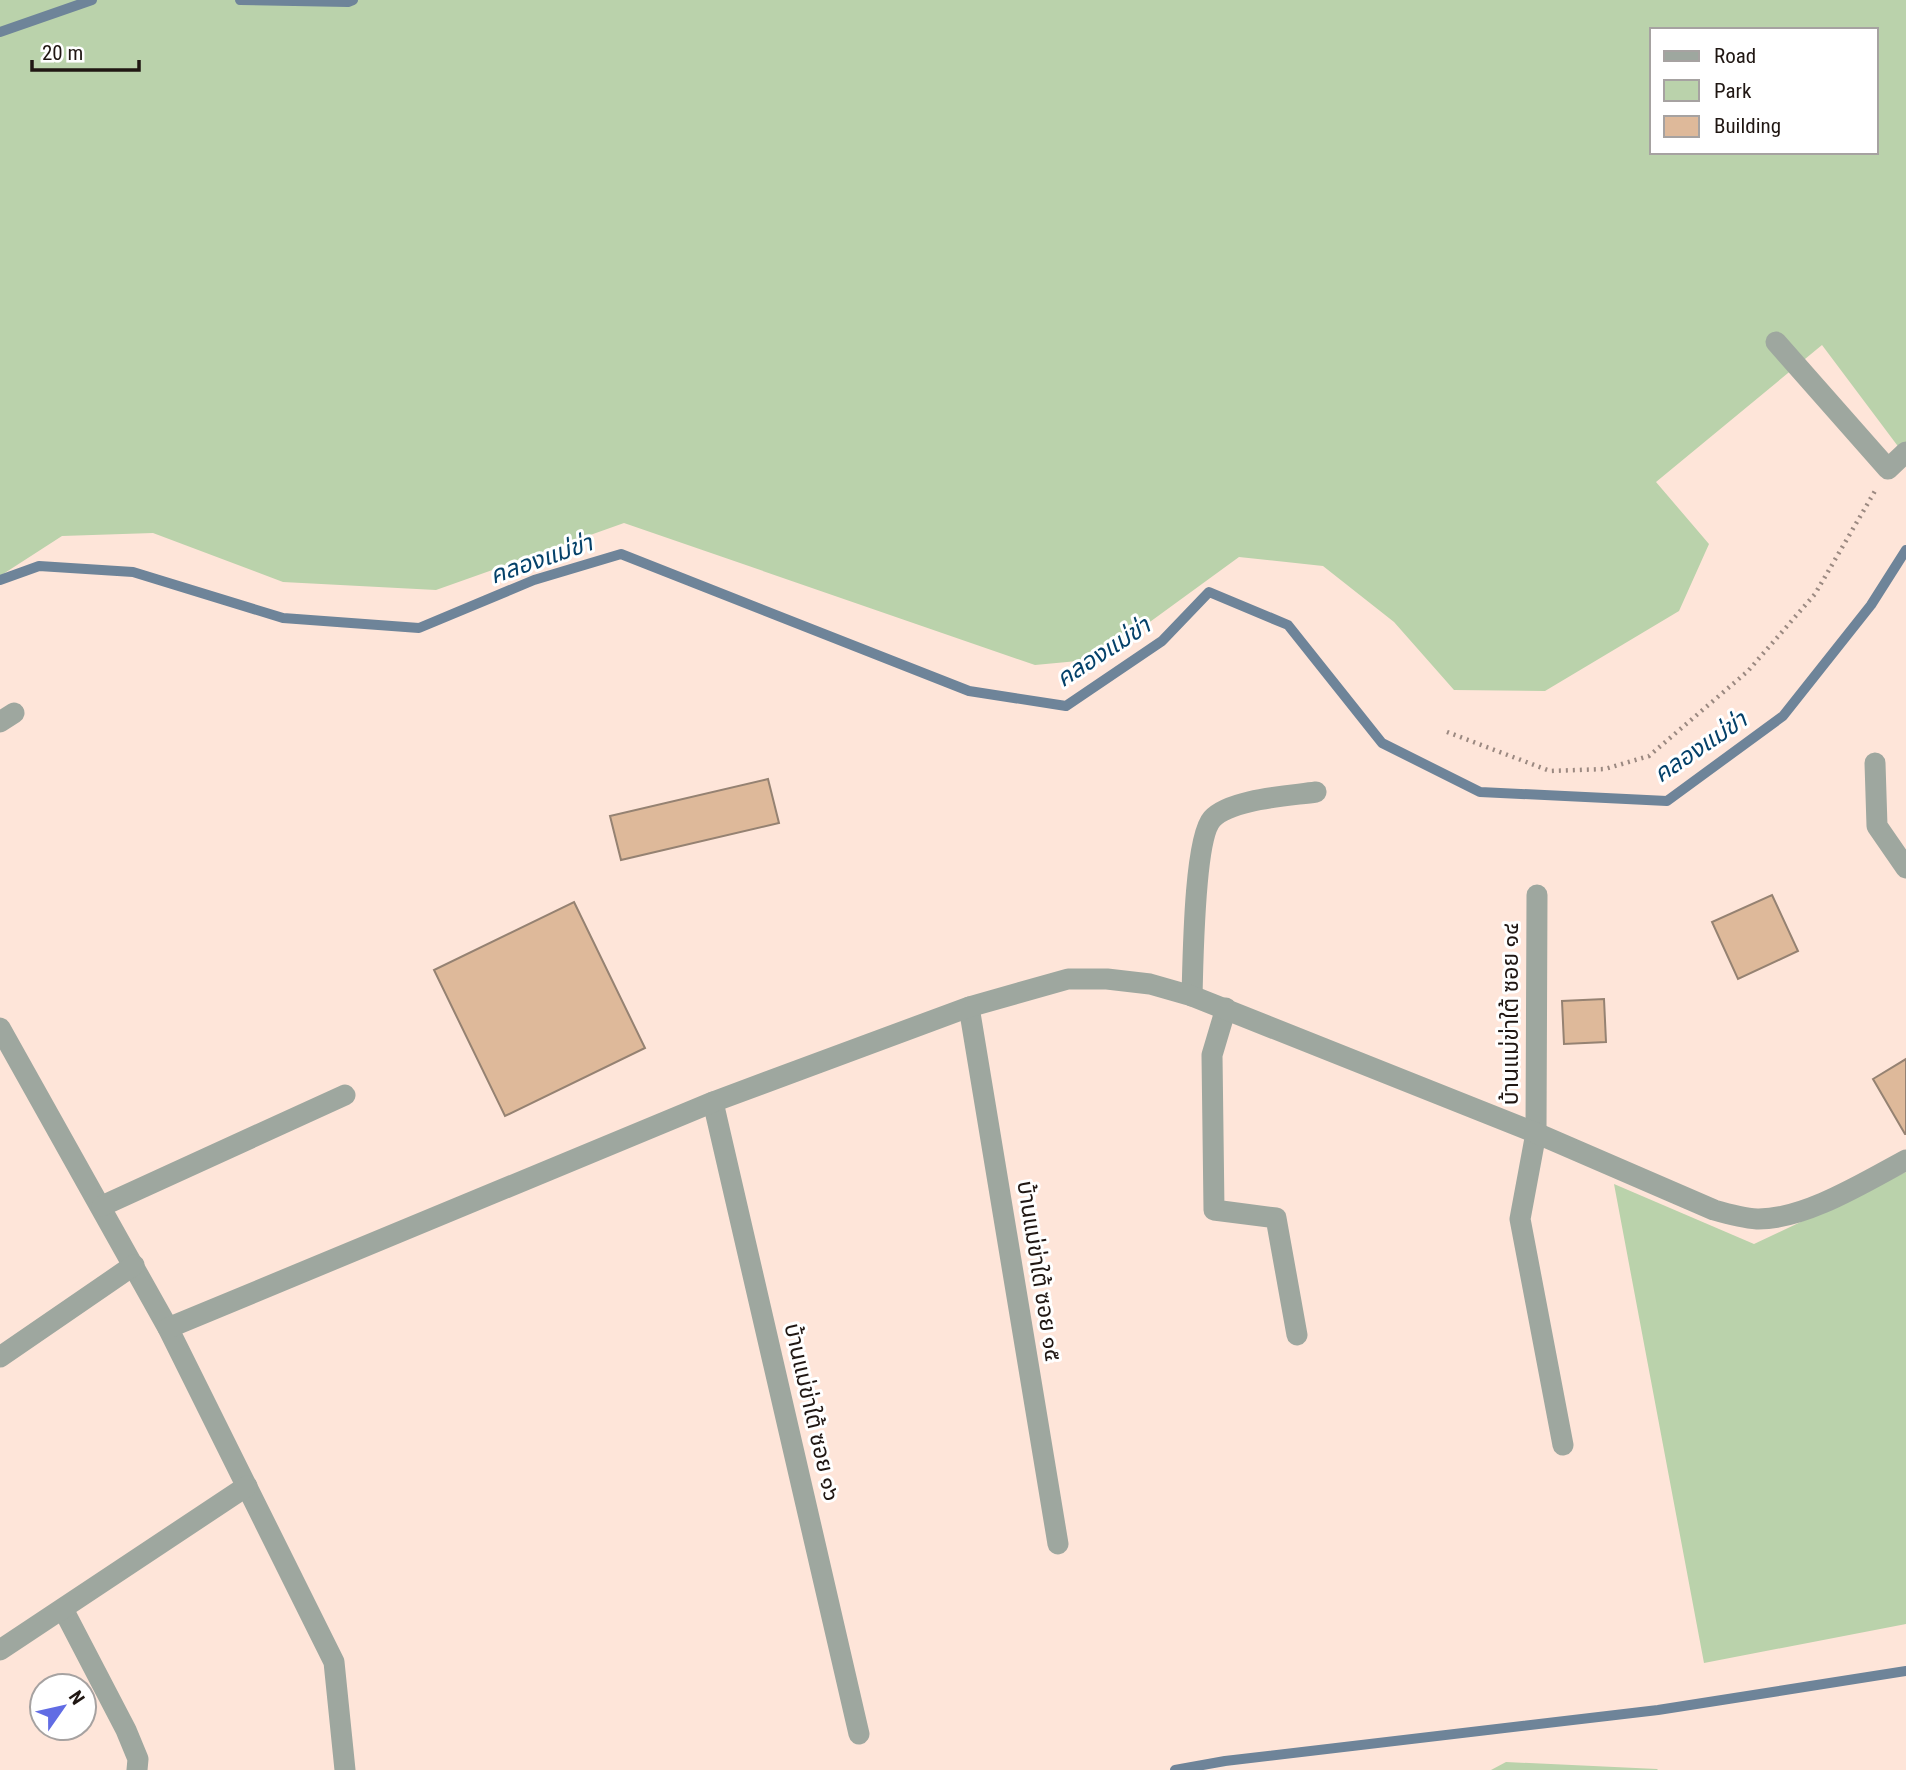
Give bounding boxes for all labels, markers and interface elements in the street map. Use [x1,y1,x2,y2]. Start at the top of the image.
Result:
scale bar [32,28,138,72]
legend [1650,28,1878,154]
text: 20 m [42,41,83,65]
text: Road [1714,44,1756,68]
text: Park [1714,79,1752,103]
text: Building [1714,114,1781,138]
water label: คลองแม่ข่า [486,528,597,590]
water label: คลองแม่ข่า [1051,611,1156,693]
water label: คลองแม่ข่า [1648,705,1753,788]
street label: บ้านแม่ข่าใต้ ซอย ๑๔ [1497,923,1524,1105]
street label: บ้านแม่ข่าใต้ ซอย ๑๕ [1011,1179,1067,1363]
street label: บ้านแม่ข่าใต้ ซอย ๑๖ [778,1320,846,1504]
north arrow [28,1672,98,1742]
text: N [64,1687,89,1709]

